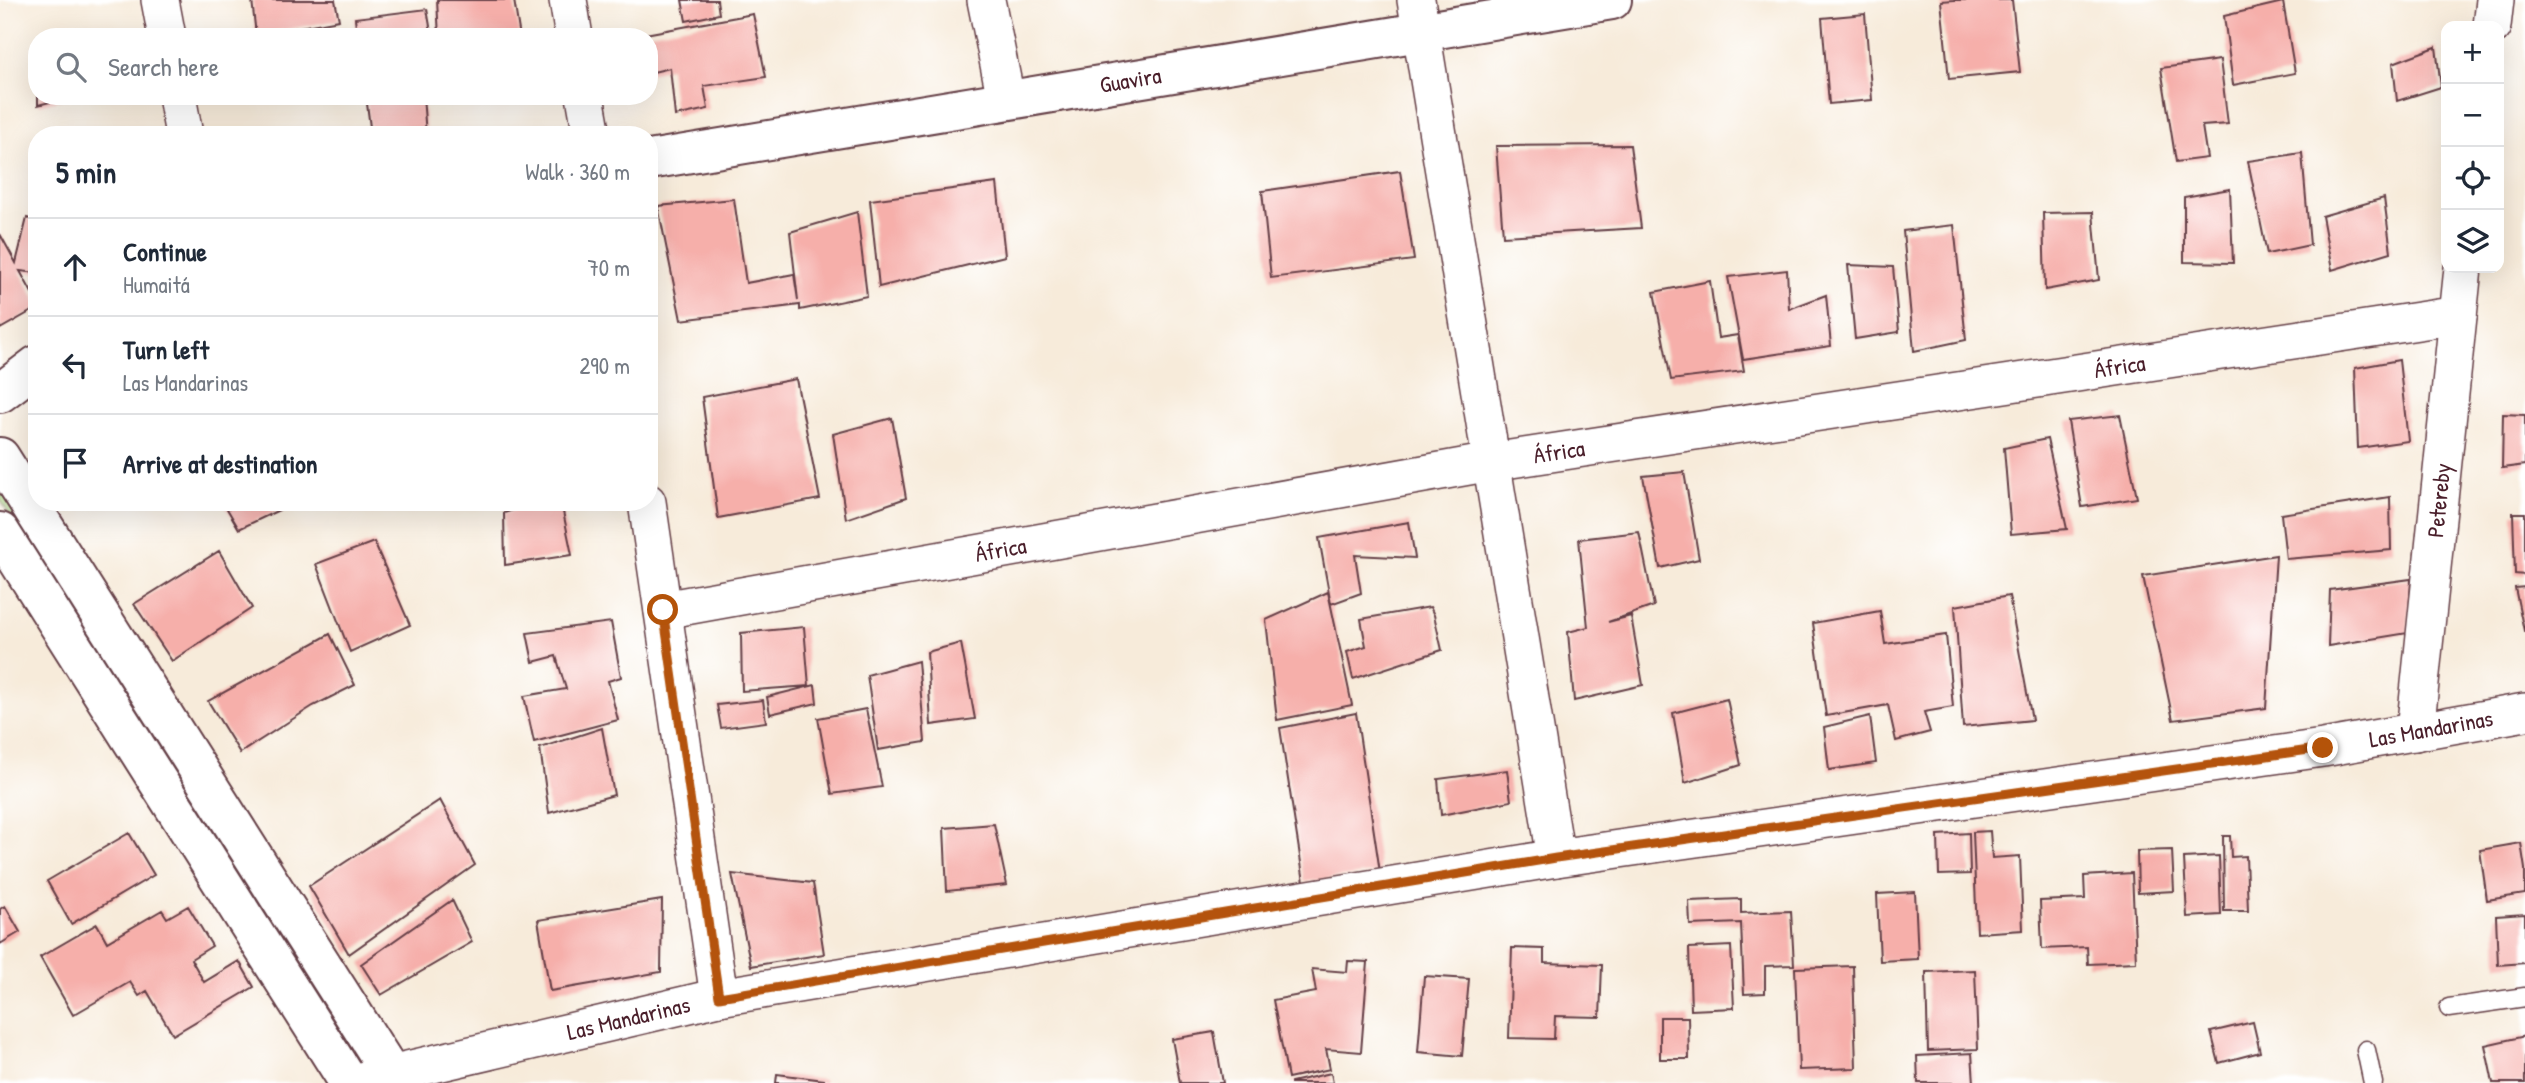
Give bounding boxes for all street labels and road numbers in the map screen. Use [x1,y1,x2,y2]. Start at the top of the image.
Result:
street label: Guavira [1097,59,1163,100]
street label: África [2092,347,2147,385]
street label: África [1531,432,1587,470]
street label: Petereby [2419,461,2458,539]
street label: África [972,529,1029,569]
street label: Las Mandarinas [2367,702,2495,754]
street label: Las Mandarinas [564,988,693,1047]

